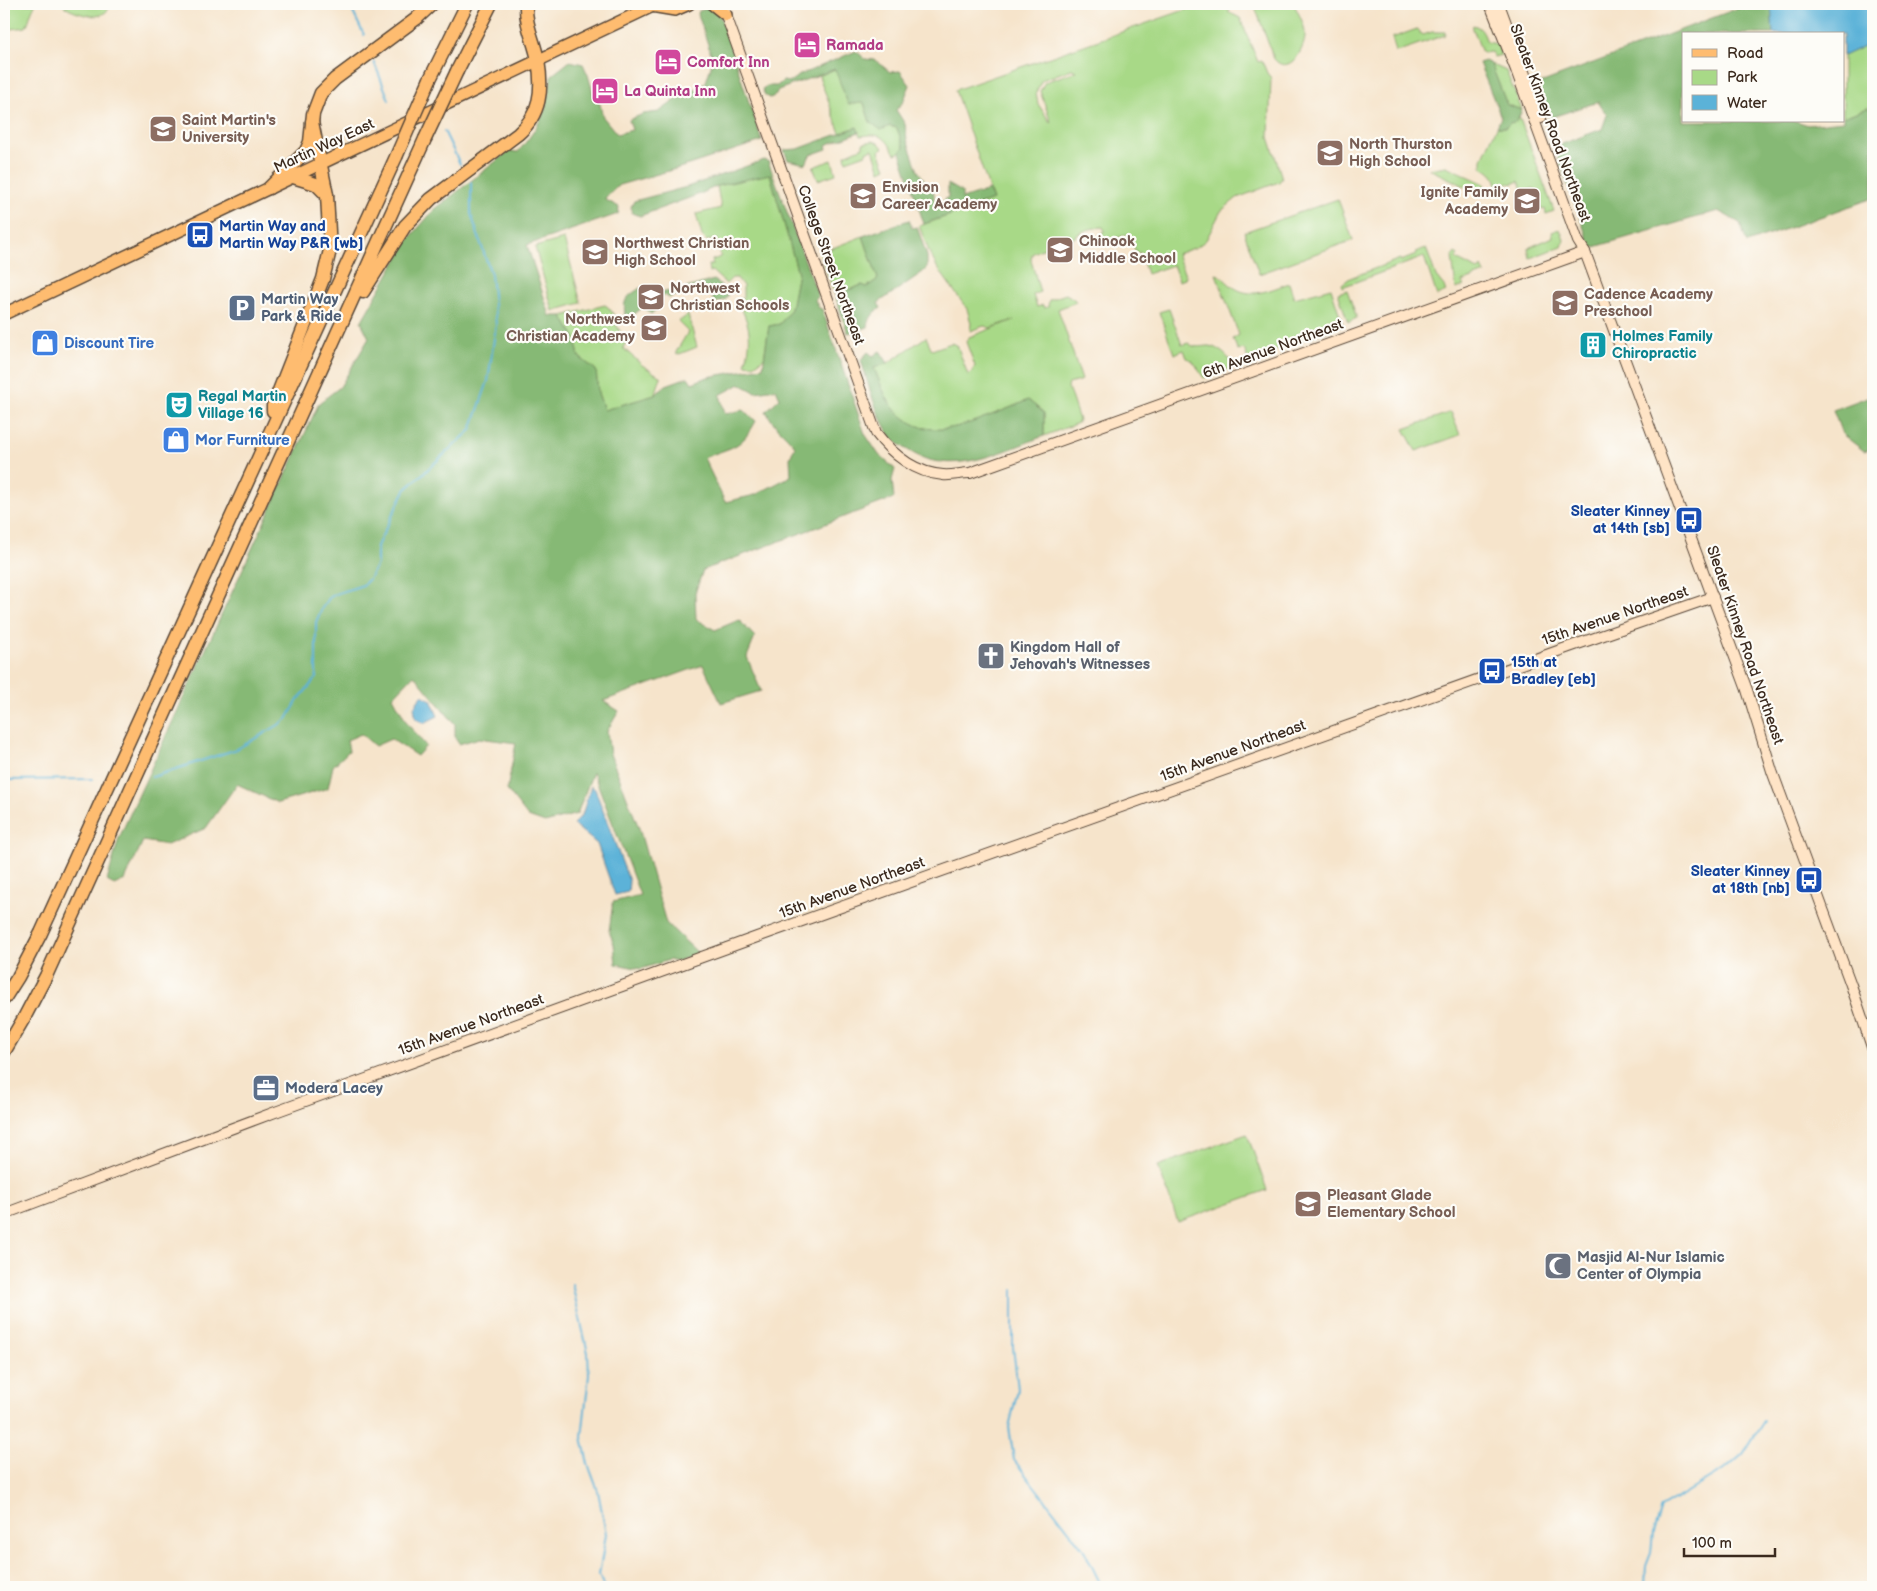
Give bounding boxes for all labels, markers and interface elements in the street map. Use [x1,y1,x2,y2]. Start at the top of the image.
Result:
street label: Sleater Kinney Road Northeast [1505,22,1595,225]
hotel icon: Ramada [792,30,822,60]
legend [1682,32,1844,122]
place label: Ramada [826,36,884,55]
text: Road [1727,44,1763,63]
hotel icon: Comfort Inn [653,47,683,77]
place label: Comfort Inn [687,53,770,72]
text: Park [1727,68,1758,87]
hotel icon: La Quinta Inn [590,76,620,106]
place label: La Quinta Inn [624,82,716,101]
text: Water [1727,94,1767,113]
place label: Saint Martin's University [182,111,276,147]
school or university icon: Saint Martin's University [148,114,178,144]
street label: Martin Way East [271,114,378,178]
place label: North Thurston High School [1349,135,1452,171]
school or university icon: North Thurston High School [1315,138,1345,168]
place label: Envision Career Academy [882,178,997,214]
school or university icon: Envision Career Academy [848,181,878,211]
street label: College Street Northeast [793,182,869,348]
place label: Ignite Family Academy [1421,183,1508,219]
school or university icon: Ignite Family Academy [1512,186,1542,216]
place label: Martin Way and Martin Way P&R [wb] [219,217,363,253]
bus stop icon: Martin Way and Martin Way P&R [wb] [185,220,215,250]
place label: Chinook Middle School [1079,232,1176,268]
place label: Northwest Christian High School [614,234,749,270]
school or university icon: Chinook Middle School [1045,235,1075,265]
school or university icon: Northwest Christian High School [580,237,610,267]
place label: Northwest Christian Schools [670,279,789,315]
school or university icon: Northwest Christian Schools [636,282,666,312]
place label: Cadence Academy Preschool [1584,285,1713,321]
school or university icon: Cadence Academy Preschool [1550,288,1580,318]
place label: Martin Way Park & Ride [261,290,342,326]
parking icon: Martin Way Park & Ride [227,293,257,323]
place label: Northwest Christian Academy [506,310,635,346]
school or university icon: Northwest Christian Academy [639,313,669,343]
street label: 6th Avenue Northeast [1200,315,1346,383]
place label: Holmes Family Chiropractic [1612,327,1713,363]
shop icon: Discount Tire [30,328,60,358]
building icon: Holmes Family Chiropractic [1578,330,1608,360]
place label: Discount Tire [64,334,154,353]
place label: Regal Martin Village 16 [198,387,287,423]
theatre icon: Regal Martin Village 16 [164,390,194,420]
shop icon: Mor Furniture [161,425,191,455]
place label: Mor Furniture [195,431,290,450]
place label: Sleater Kinney at 14th [sb] [1571,502,1670,538]
bus stop icon: Sleater Kinney at 14th [sb] [1674,505,1704,535]
street label: Sleater Kinney Road Northeast [1702,543,1788,747]
street label: 15th Avenue Northeast [1539,582,1691,650]
place label: Kingdom Hall of Jehovah's Witnesses [1010,638,1150,674]
church icon: Kingdom Hall of Jehovah's Witnesses [976,641,1006,671]
place label: 15th at Bradley [eb] [1511,653,1596,689]
bus stop icon: 15th at Bradley [eb] [1477,656,1507,686]
street label: 15th Avenue Northeast [1158,716,1309,786]
street label: 15th Avenue Northeast [777,853,928,923]
place label: Sleater Kinney at 18th [nb] [1691,862,1790,898]
bus stop icon: Sleater Kinney at 18th [nb] [1794,865,1824,895]
street label: 15th Avenue Northeast [396,990,547,1060]
office icon: Modera Lacey [251,1073,281,1103]
place label: Modera Lacey [285,1079,383,1098]
place label: Pleasant Glade Elementary School [1327,1186,1455,1222]
school or university icon: Pleasant Glade Elementary School [1293,1189,1323,1219]
place label: Masjid Al-Nur Islamic Center of Olympia [1577,1248,1725,1284]
mosque icon: Masjid Al-Nur Islamic Center of Olympia [1543,1251,1573,1281]
scale bar [1684,1526,1776,1558]
text: 100 m [1692,1534,1732,1553]

